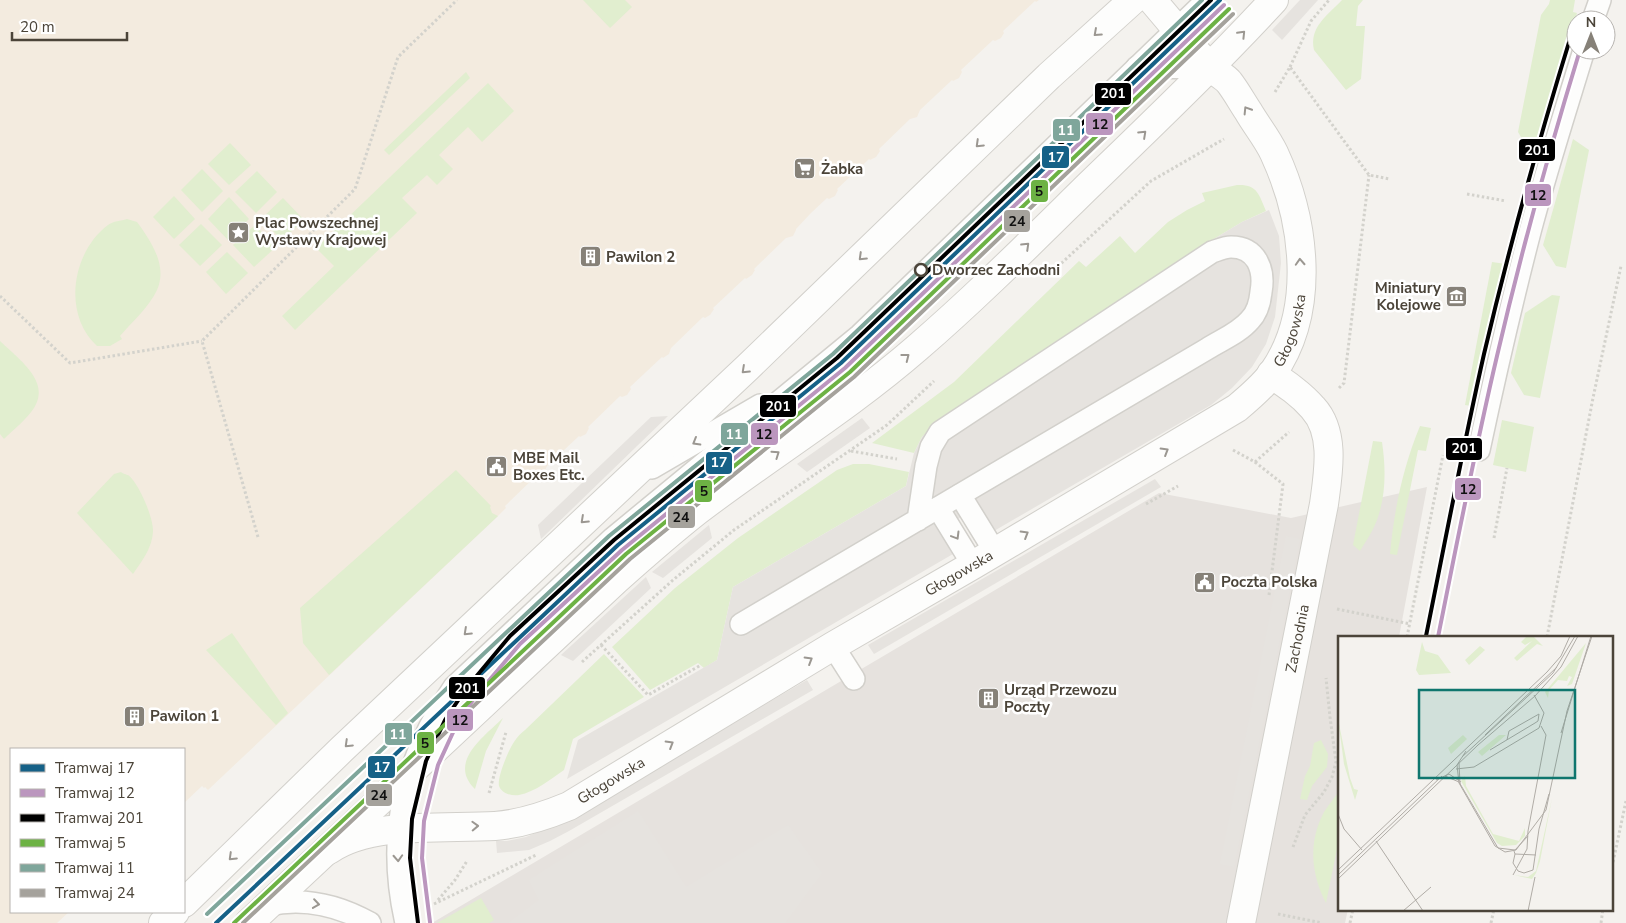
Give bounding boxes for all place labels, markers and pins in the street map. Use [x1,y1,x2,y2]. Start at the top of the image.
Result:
supermarket icon: Żabka [793,157,817,181]
place label: Żabka [821,159,863,179]
place label: Plac Powszechnej Wystawy Krajowej [255,213,387,250]
place icon: Plac Powszechnej Wystawy Krajowej [227,220,251,244]
building icon: Pawilon 2 [578,245,602,269]
place label: Pawilon 2 [606,247,675,267]
place label: Dworzec Zachodni [932,260,1060,280]
marker: Dworzec Zachodni [914,263,928,277]
place label: Miniatury Kolejowe [1375,278,1441,315]
museum icon: Miniatury Kolejowe [1445,285,1469,309]
place label: MBE Mail Boxes Etc. [513,448,585,485]
public building icon: MBE Mail Boxes Etc. [485,455,509,479]
public building icon: Poczta Polska [1193,570,1217,594]
place label: Poczta Polska [1221,572,1318,592]
place label: Urząd Przewozu Poczty [1004,680,1117,717]
building icon: Urząd Przewozu Poczty [976,687,1000,711]
building icon: Pawilon 1 [122,704,146,728]
place label: Pawilon 1 [150,706,219,726]

